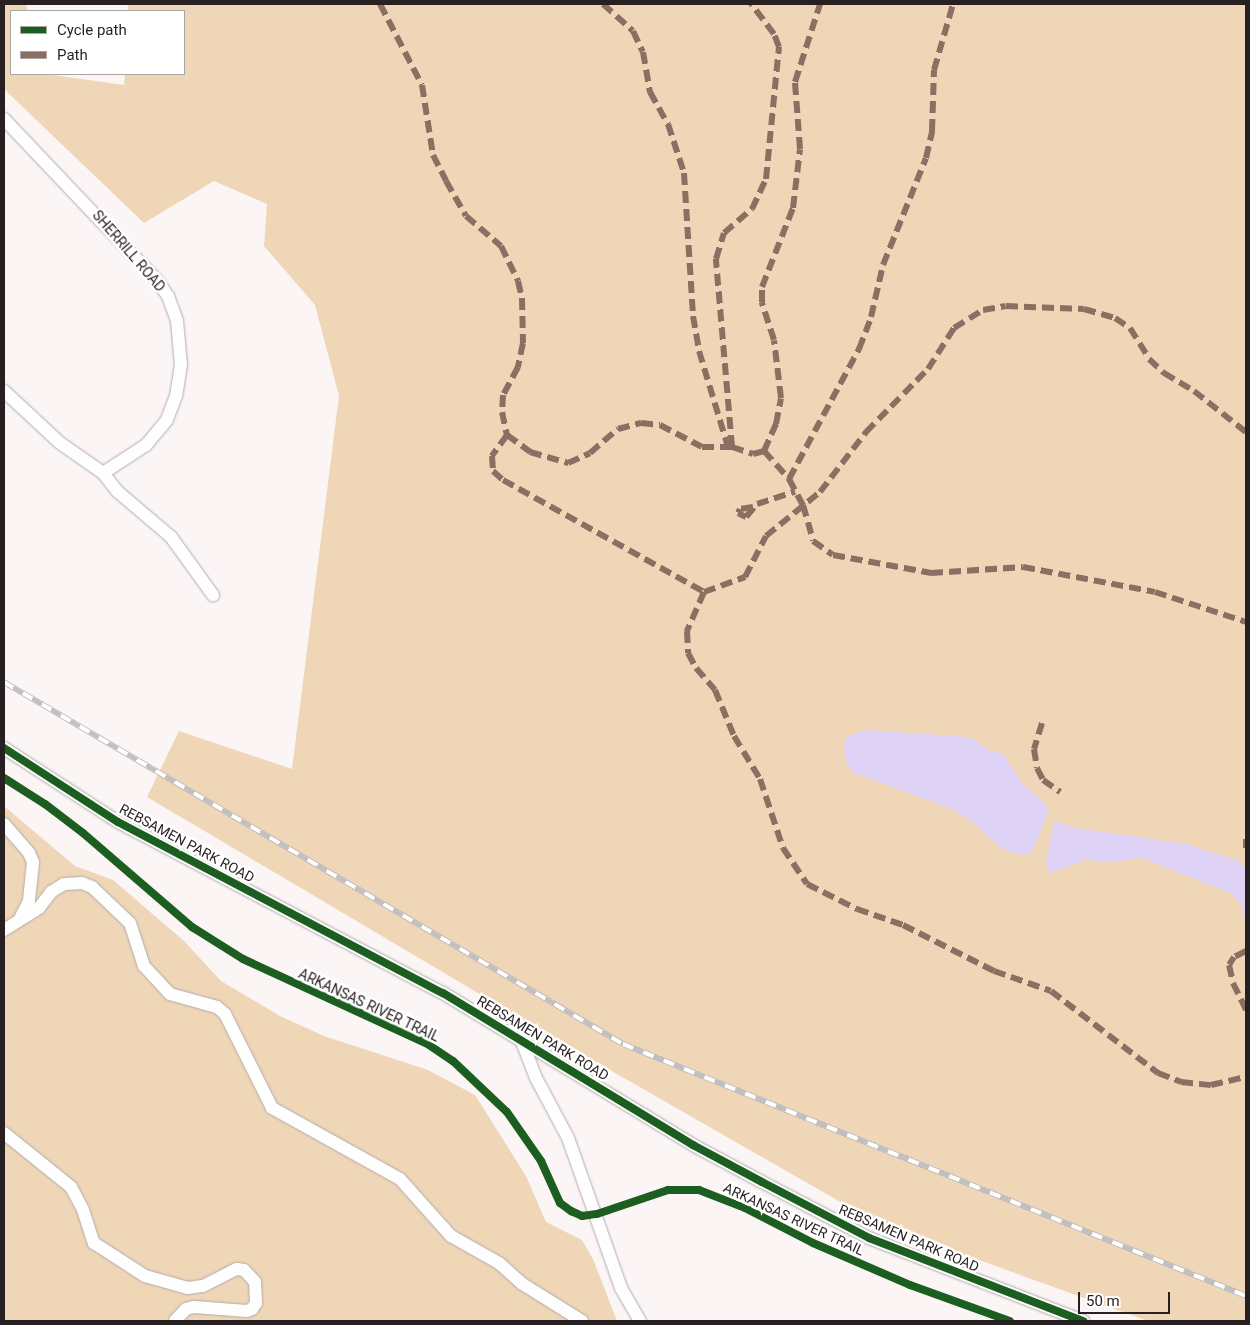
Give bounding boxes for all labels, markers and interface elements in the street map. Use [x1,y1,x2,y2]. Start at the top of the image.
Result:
legend [10,10,185,75]
text: Cycle path [57,21,127,39]
text: Path [57,46,88,64]
street label: SHERRILL ROAD [89,207,169,295]
street label: REBSAMEN PARK ROAD [117,800,257,886]
street label: ARKANSAS RIVER TRAIL [296,965,442,1045]
street label: REBSAMEN PARK ROAD [474,992,612,1084]
street label: ARKANSAS RIVER TRAIL [721,1179,867,1259]
street label: REBSAMEN PARK ROAD [836,1201,982,1275]
scale bar [1080,1282,1172,1314]
text: 50 m [1086,1292,1120,1310]

